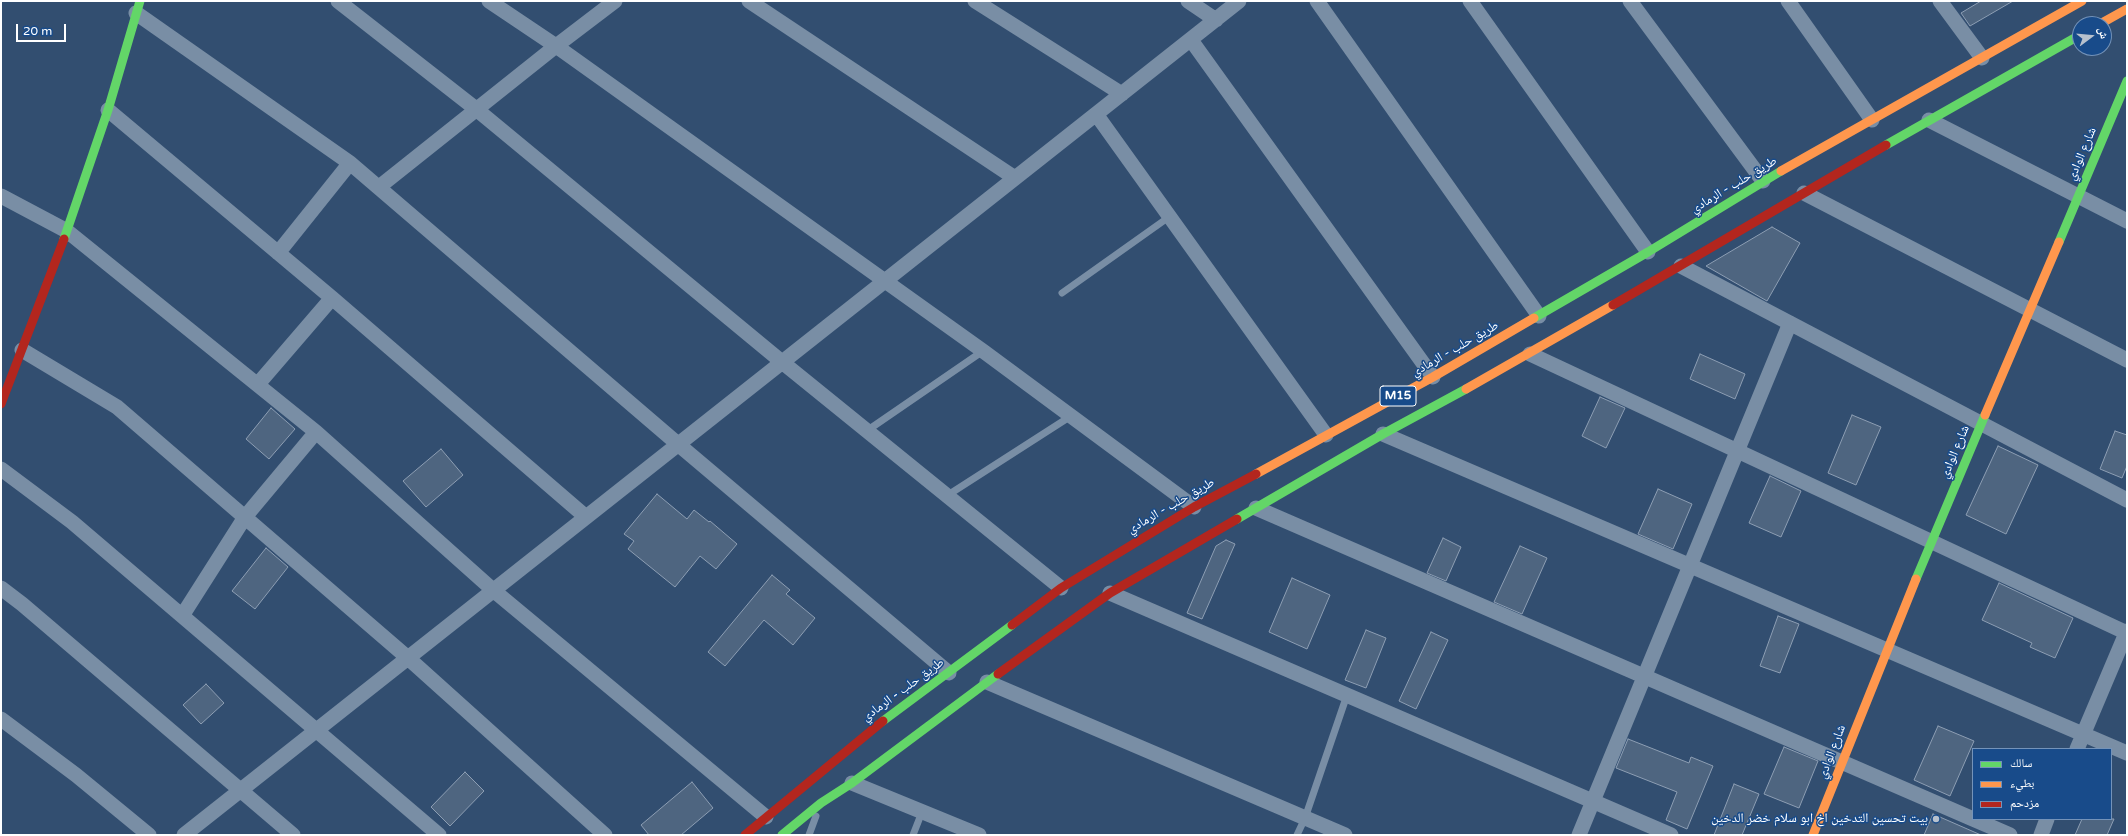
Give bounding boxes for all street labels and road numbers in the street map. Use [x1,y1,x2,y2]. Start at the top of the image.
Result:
street label: شارع الوادي [2064,125,2100,183]
street label: طريق حلب - الرمادي [1688,153,1780,217]
street label: طريق حلب - الرمادي [1409,318,1501,380]
road number: M15 [1380,386,1416,406]
street label: شارع الوادي [1937,423,1973,481]
street label: طريق حلب - الرمادي [1125,475,1217,537]
street label: طريق حلب - الرمادي [859,655,947,725]
street label: شارع الوادي [1815,723,1849,781]

